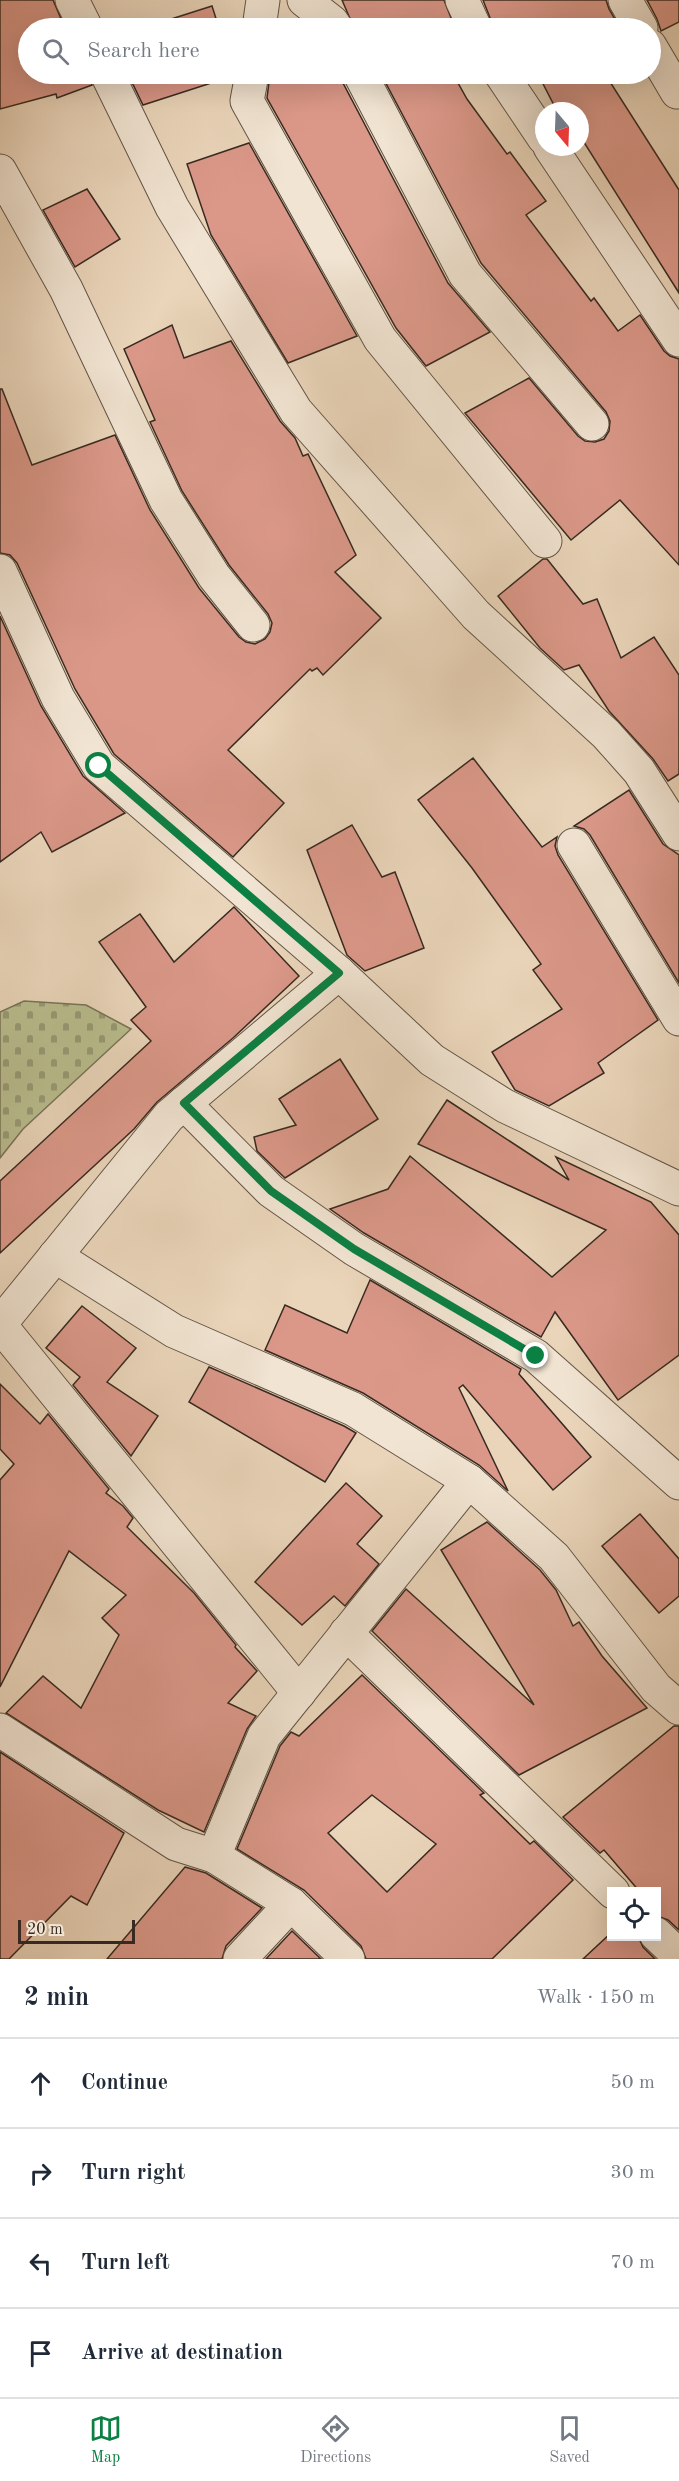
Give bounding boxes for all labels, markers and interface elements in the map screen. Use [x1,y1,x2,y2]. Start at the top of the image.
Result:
search box [18,18,661,84]
icon: search [39,35,72,68]
text: Search here [87,40,200,62]
north arrow [535,102,589,156]
route start [85,752,111,778]
route end [522,1342,548,1368]
map controls [607,1887,661,1941]
button: locate [607,1887,661,1941]
scale bar [18,1917,135,1944]
text: 20 m [27,1922,63,1938]
text: 2 min [24,1985,89,2011]
text: Walk · 150 m [536,1988,655,2008]
icon: ahead [24,2067,57,2100]
text: Continue [81,2072,168,2094]
text: 50 m [610,2073,655,2093]
icon: right [24,2157,57,2190]
text: Turn right [81,2162,185,2184]
text: 30 m [610,2163,655,2183]
icon: left [24,2247,57,2280]
text: Turn left [81,2252,170,2274]
text: 70 m [610,2253,655,2273]
icon: arrive [24,2337,57,2370]
text: Arrive at destination [81,2342,283,2364]
tab: Map [89,2412,122,2468]
tab: Directions [300,2412,371,2468]
tab: Saved [549,2412,590,2468]

